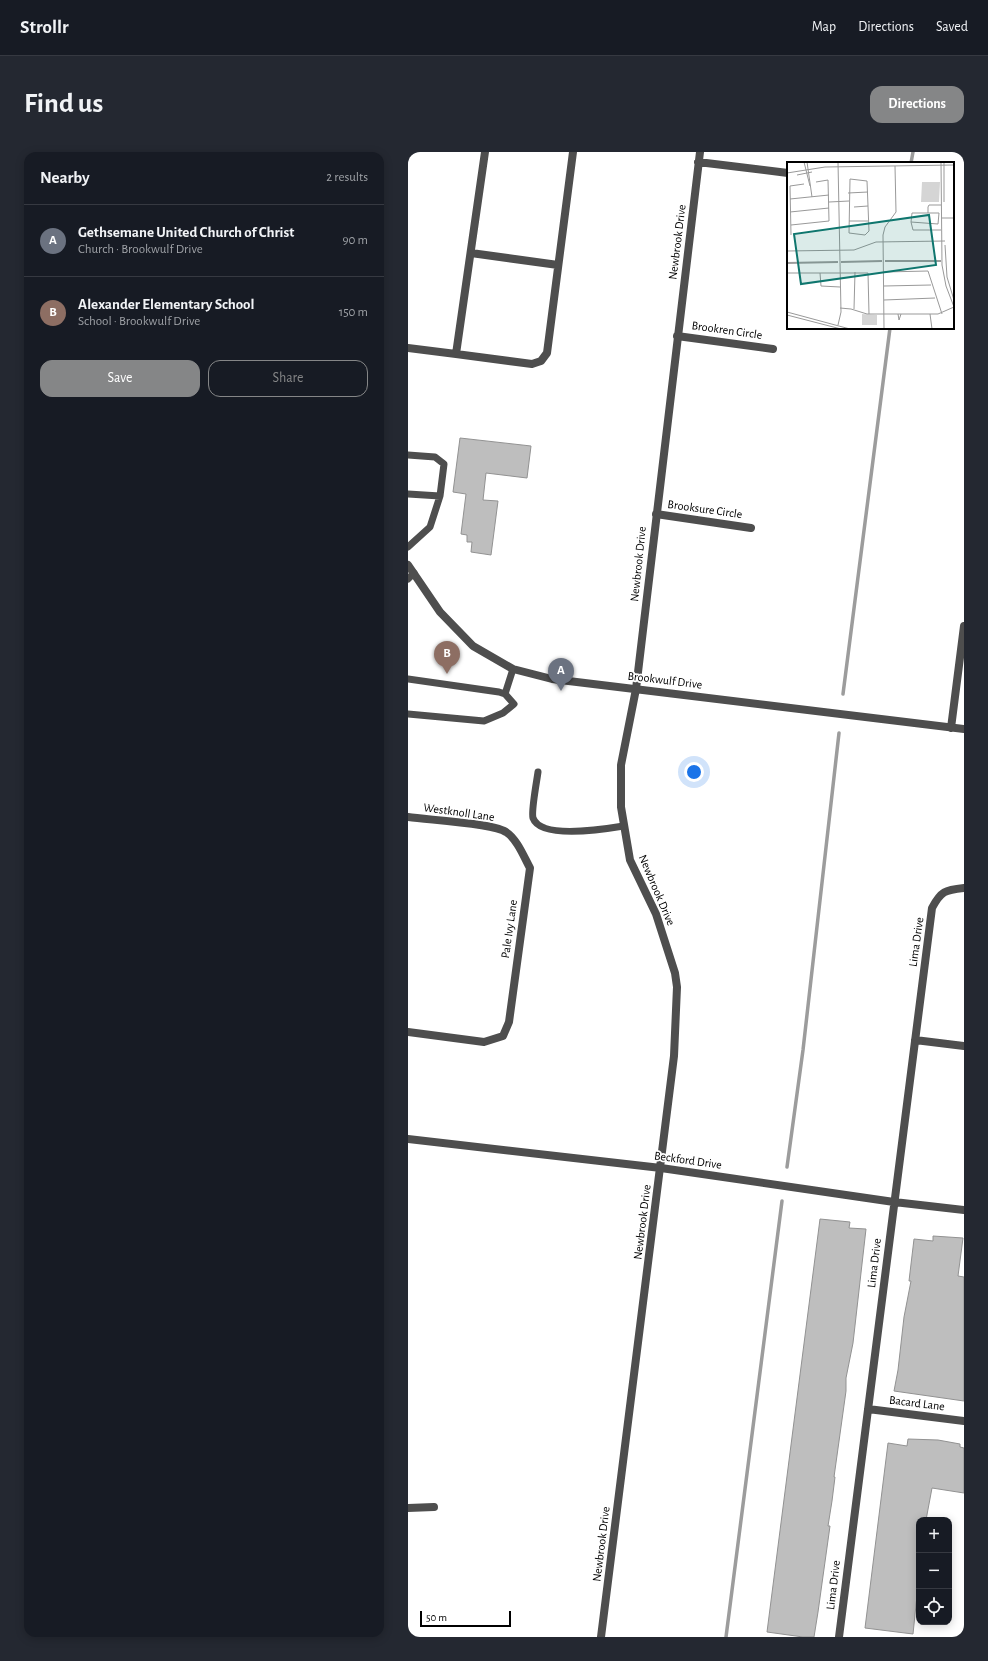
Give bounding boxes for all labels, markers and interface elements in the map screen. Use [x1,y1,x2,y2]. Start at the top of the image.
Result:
text: Strollr [20,18,69,37]
text: Map [812,20,836,34]
text: Directions [858,20,914,34]
text: Saved [936,20,968,34]
button: Directions [870,86,964,123]
text: Find us [24,90,103,118]
inset map [787,162,954,329]
text: Nearby [40,169,90,186]
text: 2 results [326,171,368,184]
street label: Newbrook Drive [666,204,688,280]
text: Gethsemane United Church of Christ [78,225,294,240]
text: A [49,234,57,247]
text: 90 m [342,234,368,247]
text: Church · Brookwulf Drive [78,243,203,256]
text: Alexander Elementary School [78,297,254,312]
text: B [49,306,57,319]
text: 150 m [339,306,368,319]
text: School · Brookwulf Drive [78,315,200,328]
street label: Brookren Circle [691,319,763,341]
button: Save [40,360,200,397]
button: Share [208,360,368,397]
street label: Brooksure Circle [667,498,743,520]
street label: Newbrook Drive [628,526,648,602]
pin: B [434,641,460,674]
pin: A [548,658,574,691]
street label: Brookwulf Drive [627,669,703,691]
your location [684,762,704,782]
street label: Westknoll Lane [423,801,495,823]
street label: Newbrook Drive [637,853,677,927]
street label: Pale Ivy Lane [499,899,520,959]
street label: Lima Drive [907,916,925,968]
street label: Beckford Drive [653,1149,723,1171]
street label: Newbrook Drive [631,1184,653,1260]
street label: Lima Drive [865,1237,883,1289]
street label: Bacard Lane [888,1394,946,1412]
street label: Newbrook Drive [590,1506,612,1582]
map controls [916,1517,952,1625]
button: + [916,1517,952,1553]
button: − [916,1553,952,1589]
street label: Lima Drive [824,1559,842,1611]
button: locate [916,1589,952,1625]
scale bar [420,1609,511,1628]
text: 50 m [426,1612,447,1623]

